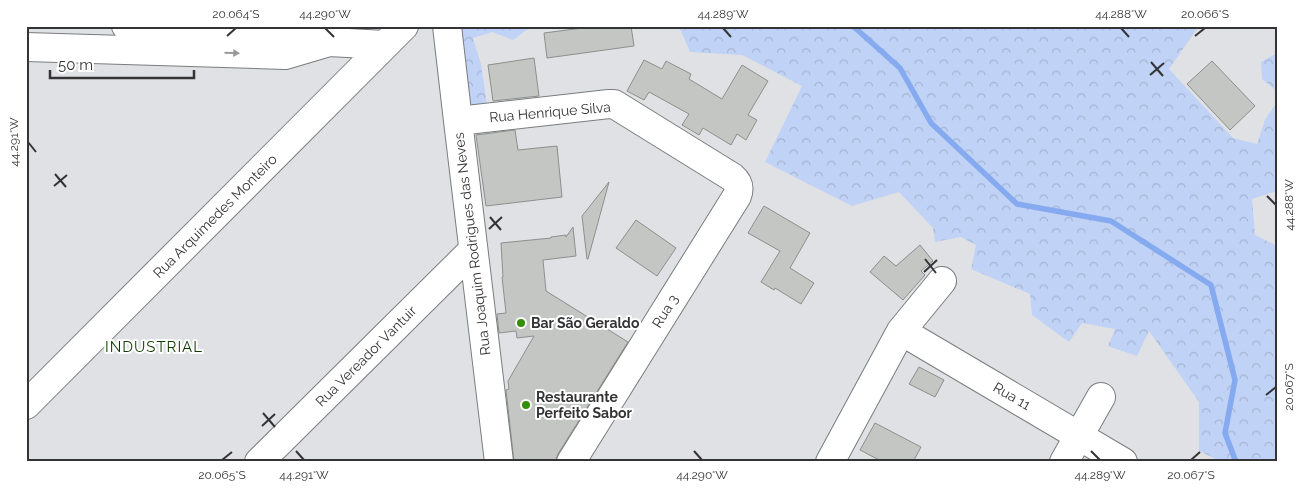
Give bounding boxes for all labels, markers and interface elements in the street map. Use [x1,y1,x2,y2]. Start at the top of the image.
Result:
text: 20.064°S [212,7,260,21]
text: 44.290°W [299,7,351,21]
text: 44.289°W [697,7,749,21]
text: 44.288°W [1095,7,1147,21]
text: 20.066°S [1181,7,1229,21]
scale bar [50,48,194,80]
one-way arrow [225,49,241,57]
text: 50 m [58,56,93,74]
street label: Rua Henrique Silva [489,99,611,125]
text: 44.291°W [7,117,21,167]
street label: Rua Joaquim Rodrigues das Neves [450,132,494,356]
street label: Rua Arquimedes Monteiro [150,151,280,281]
text: 44.288°W [1282,179,1296,231]
street label: Rua 3 [649,291,681,331]
street label: Rua Vereador Vantuir [312,302,420,410]
place label: Bar São Geraldo [531,315,640,331]
marker: Bar São Geraldo [515,317,527,329]
district label: INDUSTRIAL [105,338,203,356]
text: 20.067°S [1282,363,1296,411]
street label: Rua 11 [990,379,1034,413]
place label: Restaurante Perfeito Sabor [536,389,632,421]
marker: Restaurante Perfeito Sabor [520,399,532,411]
text: 20.065°S [198,468,246,482]
text: 44.291°W [279,468,329,482]
text: 44.290°W [676,468,728,482]
text: 44.289°W [1074,468,1126,482]
text: 20.067°S [1167,468,1215,482]

